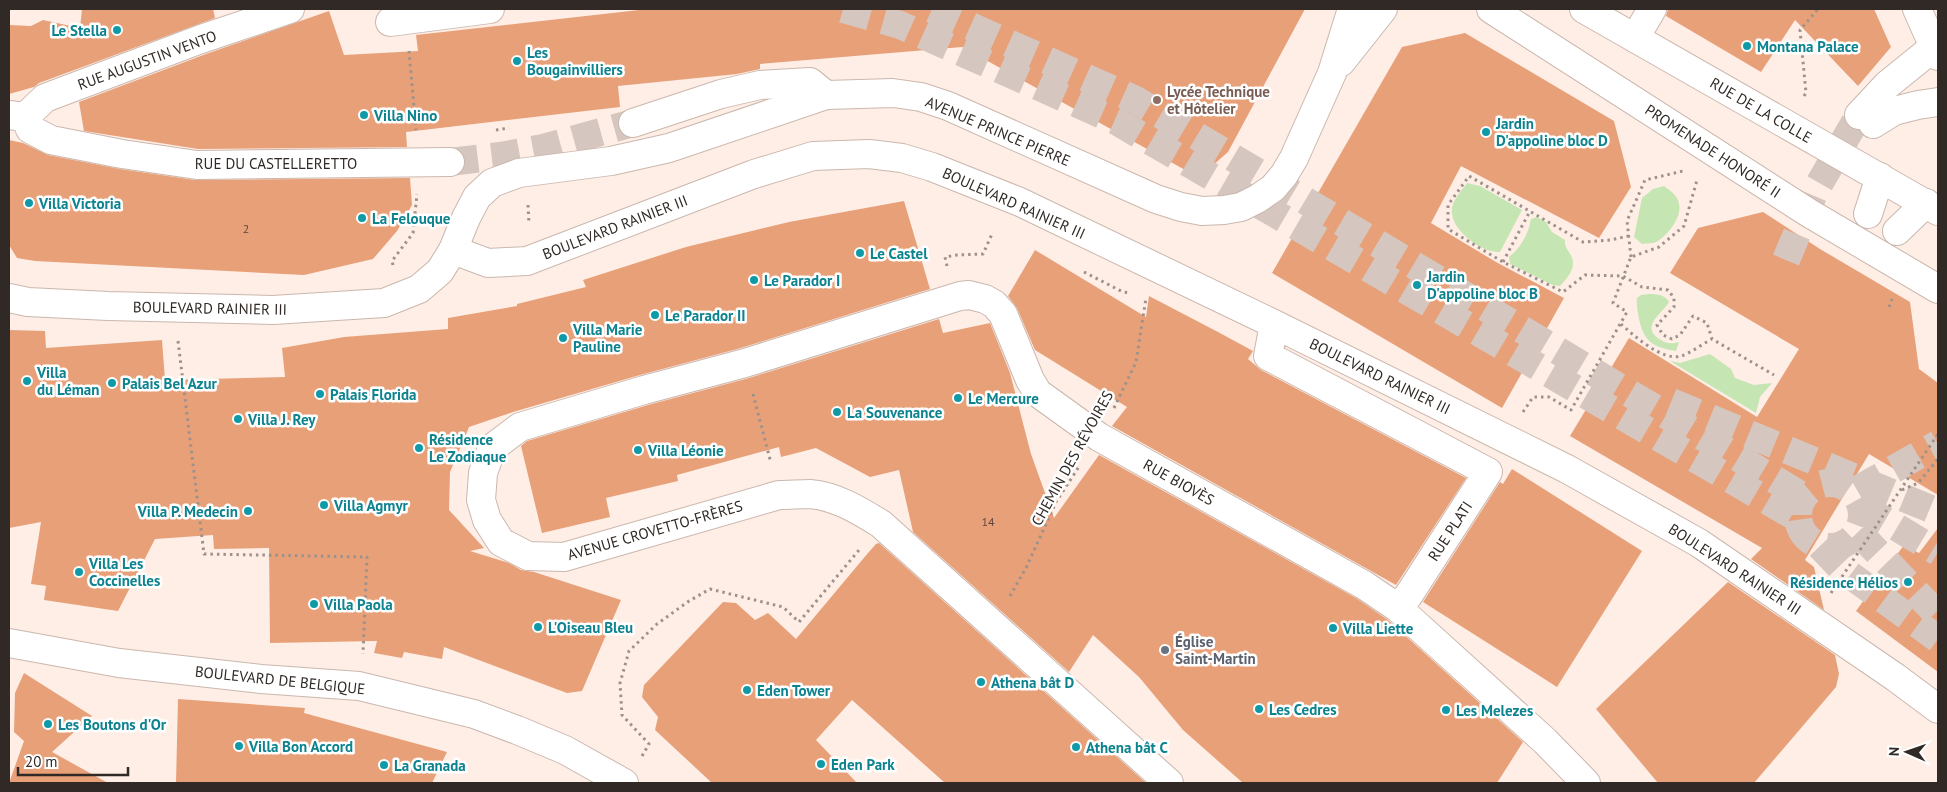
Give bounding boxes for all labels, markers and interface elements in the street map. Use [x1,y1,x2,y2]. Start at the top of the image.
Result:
place label: Le Stella [51,21,107,40]
marker: Le Stella [111,24,123,36]
street label: RUE AUGUSTIN VENTO [75,26,219,94]
place label: Montana Palace [1757,37,1859,56]
marker: Montana Palace [1741,40,1753,52]
place label: Les Bougainvilliers [527,43,623,79]
marker: Les Bougainvilliers [511,55,523,67]
street label: RUE DE LA COLLE [1707,73,1815,147]
place label: Lycée Technique et Hôtelier [1167,82,1270,118]
street label: AVENUE PRINCE PIERRE [923,92,1073,170]
marker: Lycée Technique et Hôtelier [1151,94,1163,106]
street label: PROMENADE HONORÉ II [1642,100,1784,202]
place label: Villa Nino [373,106,437,125]
marker: Villa Nino [358,109,370,121]
place label: Jardin D'appoline bloc D [1495,114,1608,150]
marker: Jardin D'appoline bloc D [1480,126,1492,138]
street label: RUE DU CASTELLERETTO [195,154,357,173]
street label: BOULEVARD RAINIER III [940,163,1088,243]
street label: BOULEVARD RAINIER III [540,191,690,263]
place label: Villa Victoria [38,194,121,213]
marker: Villa Victoria [23,197,35,209]
place label: La Felouque [372,209,451,228]
marker: La Felouque [356,212,368,224]
house number: 2 [243,221,249,236]
place label: Le Castel [870,244,928,263]
marker: Le Castel [854,247,866,259]
place label: Jardin D'appoline bloc B [1426,267,1538,303]
place label: Le Parador I [764,271,840,290]
marker: Le Parador I [748,274,760,286]
marker: Jardin D'appoline bloc B [1411,279,1423,291]
street label: BOULEVARD RAINIER III [133,297,287,319]
place label: Le Parador II [665,306,746,325]
marker: Le Parador II [649,309,661,321]
place label: Villa Marie Pauline [572,320,643,356]
marker: Villa Marie Pauline [557,332,569,344]
street label: BOULEVARD RAINIER III [1307,334,1453,418]
place label: Villa du Léman [36,363,99,399]
place label: Palais Bel Azur [122,374,218,393]
marker: Villa du Léman [21,375,33,387]
marker: Palais Bel Azur [106,377,118,389]
place label: Palais Florida [330,385,417,404]
street label: CHEMIN DES RÉVOIRES [1027,387,1117,529]
marker: Palais Florida [314,388,326,400]
place label: Le Mercure [968,389,1039,408]
marker: Le Mercure [952,392,964,404]
place label: La Souvenance [847,403,943,422]
marker: La Souvenance [831,406,843,418]
place label: Villa J. Rey [247,410,316,429]
marker: Villa J. Rey [232,413,244,425]
place label: Résidence Le Zodiaque [429,430,507,466]
place label: Villa Léonie [647,441,724,460]
marker: Résidence Le Zodiaque [413,442,425,454]
marker: Villa Léonie [632,444,644,456]
street label: RUE BIOVÈS [1140,455,1218,509]
place label: Villa Agmyr [333,496,409,515]
street label: AVENUE CROVETTO-FRÈRES [565,496,745,564]
street label: RUE PLATI [1424,498,1476,564]
marker: Villa Agmyr [318,499,330,511]
place label: Villa P. Medecin [137,502,238,521]
marker: Villa P. Medecin [242,505,254,517]
house number: 14 [981,514,995,529]
street label: BOULEVARD RAINIER III [1665,519,1805,619]
place label: Villa Les Coccinelles [88,554,160,590]
marker: Villa Les Coccinelles [73,566,85,578]
place label: Résidence Hélios [1790,573,1898,592]
marker: Résidence Hélios [1902,576,1914,588]
place label: Villa Paola [323,595,393,614]
marker: Villa Paola [308,598,320,610]
place label: L'Oiseau Bleu [548,618,633,637]
place label: Villa Liette [1342,619,1414,638]
marker: L'Oiseau Bleu [532,621,544,633]
marker: Villa Liette [1327,622,1339,634]
place label: Église Saint-Martin [1175,632,1256,668]
marker: Église Saint-Martin [1159,644,1171,656]
street label: BOULEVARD DE BELGIQUE [194,662,366,698]
place label: Athena bât D [991,673,1075,692]
marker: Athena bât D [975,676,987,688]
place label: Eden Tower [757,681,831,700]
marker: Eden Tower [741,684,753,696]
place label: Les Cedres [1269,700,1337,719]
place label: Les Melezes [1456,701,1533,720]
marker: Les Cedres [1253,703,1265,715]
marker: Les Melezes [1440,704,1452,716]
place label: Les Boutons d'Or [58,715,167,734]
marker: Les Boutons d'Or [42,718,54,730]
north arrow [1882,727,1932,777]
place label: Villa Bon Accord [248,737,353,756]
place label: Athena bât C [1086,738,1168,757]
marker: Villa Bon Accord [233,740,245,752]
marker: Athena bât C [1070,741,1082,753]
scale bar [18,744,128,776]
text: N [1885,747,1903,756]
text: 20 m [25,752,58,771]
place label: Eden Park [831,755,895,774]
place label: La Granada [394,756,466,775]
marker: Eden Park [815,758,827,770]
marker: La Granada [378,759,390,771]

